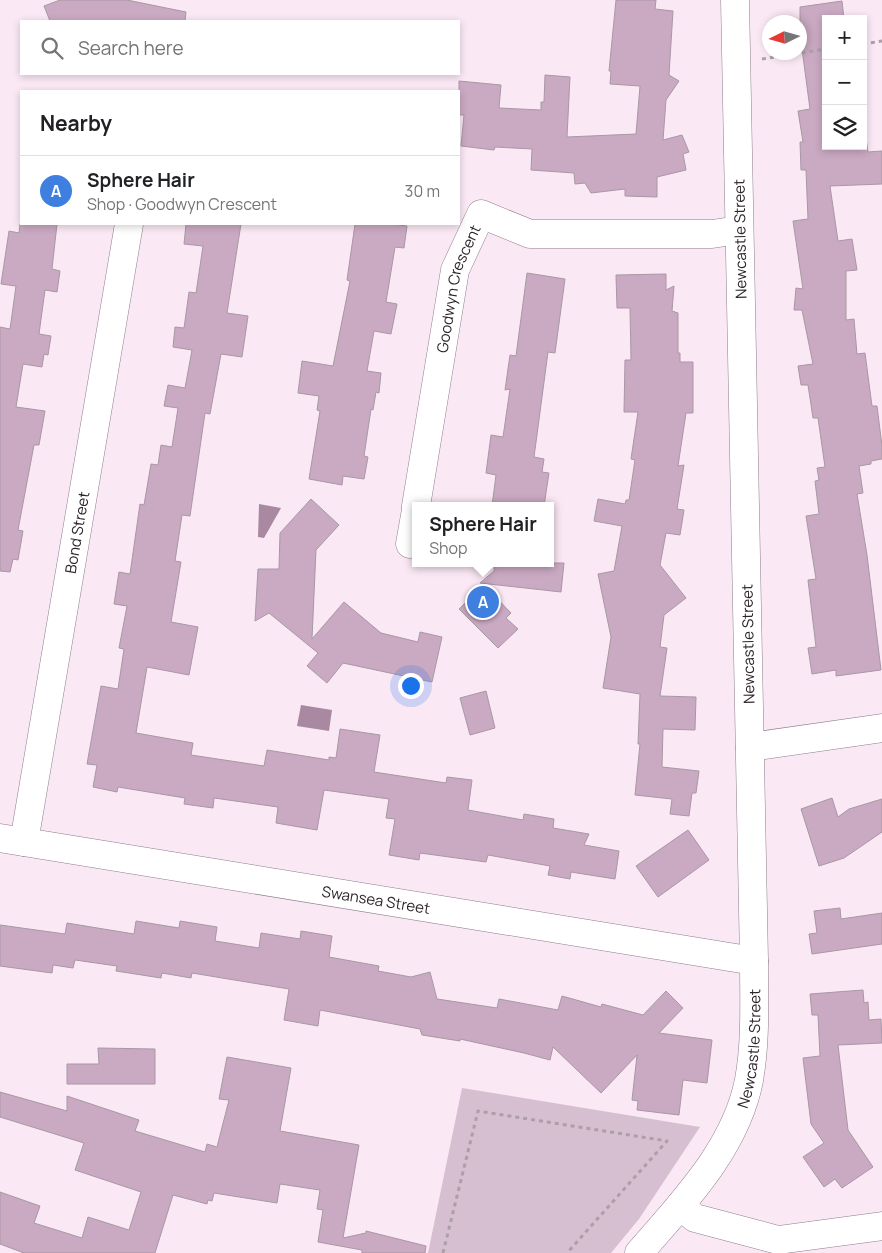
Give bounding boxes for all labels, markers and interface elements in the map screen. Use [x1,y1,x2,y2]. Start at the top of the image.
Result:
north arrow [762,15,807,60]
map controls [822,15,867,150]
button: + [822,15,867,60]
search box [20,20,460,75]
icon: search [38,34,66,62]
text: Search here [78,35,184,61]
button: − [822,60,867,105]
button: layers [822,105,867,150]
text: Nearby [40,109,112,137]
text: Sphere Hair [87,167,195,193]
street label: Newcastle Street [728,179,752,299]
text: A [51,180,61,202]
text: 30 m [405,180,440,202]
text: Shop · Goodwyn Crescent [87,193,277,215]
street label: Goodwyn Crescent [431,221,485,354]
street label: Bond Street [59,490,94,575]
popup [412,502,554,567]
text: Sphere Hair [429,511,537,537]
text: Shop [429,537,467,559]
pin: A [467,583,499,621]
street label: Newcastle Street [736,584,760,704]
your location [398,673,424,699]
street label: Swansea Street [320,880,432,919]
street label: Newcastle Street [732,989,765,1111]

